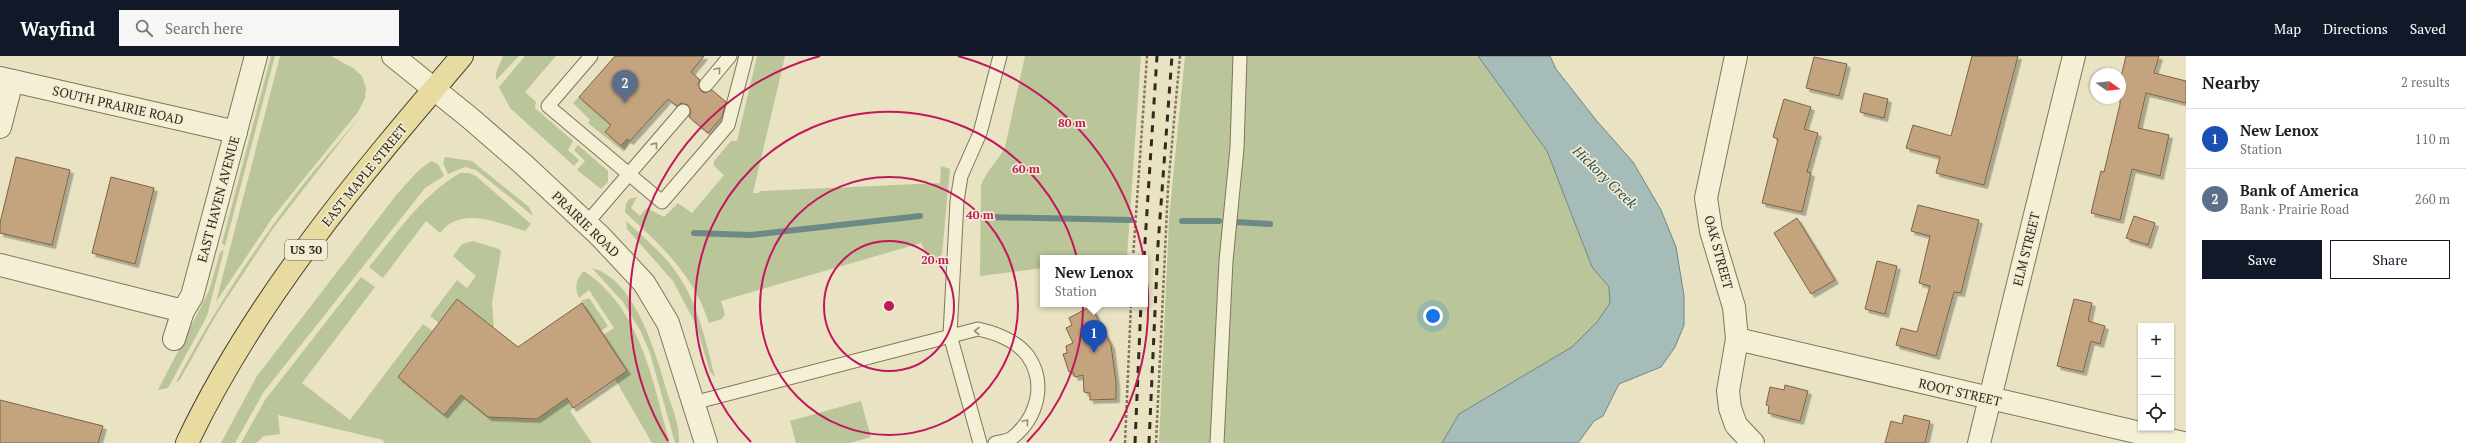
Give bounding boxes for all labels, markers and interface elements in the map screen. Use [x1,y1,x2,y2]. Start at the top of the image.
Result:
search box [119,10,399,46]
text: Wayfind [20,16,95,41]
icon: search [133,17,155,39]
text: Search here [165,18,243,38]
text: Map [2274,19,2301,38]
text: Directions [2323,19,2388,38]
text: Saved [2410,19,2446,38]
one-way arrow [713,68,720,75]
north arrow [2090,68,2126,104]
pin: 2 [612,70,638,103]
text: Nearby [2202,71,2260,94]
text: 2 results [2401,73,2450,91]
street label: SOUTH PRAIRIE ROAD [51,81,185,129]
text: 80 m [1058,115,1086,130]
street label: EAST MAPLE STREET [317,120,411,230]
text: New Lenox [2240,120,2319,140]
text: 1 [2211,130,2219,148]
text: 110 m [2415,130,2450,148]
street label: EAST HAVEN AVENUE [192,134,244,264]
water label: Hickory Creek [1568,140,1642,212]
text: Station [2240,140,2282,158]
one-way arrow [650,142,657,149]
text: 60 m [1012,161,1040,176]
text: Bank of America [2240,180,2359,200]
street label: PRAIRIE ROAD [548,187,624,261]
text: 2 [2211,190,2219,208]
text: 260 m [2415,190,2450,208]
text: Bank · Prairie Road [2240,200,2349,218]
text: 40 m [966,207,994,222]
street label: ELM STREET [2008,210,2044,288]
street label: OAK STREET [1700,213,1738,291]
road number: US 30 [285,240,327,260]
button: Save [2202,240,2322,279]
button: Share [2330,240,2450,279]
text: 20 m [921,252,949,267]
popup [1040,255,1148,307]
text: New Lenox [1055,262,1133,282]
text: Station [1055,282,1097,300]
centre of rings [882,299,896,313]
your location [1423,306,1443,326]
pin: 1 [1081,320,1107,353]
map controls [2138,323,2174,431]
button: + [2138,323,2174,359]
one-way arrow [974,327,980,335]
button: − [2138,359,2174,395]
street label: ROOT STREET [1917,374,2003,410]
button: locate [2138,395,2174,431]
one-way arrow [1021,420,1028,427]

